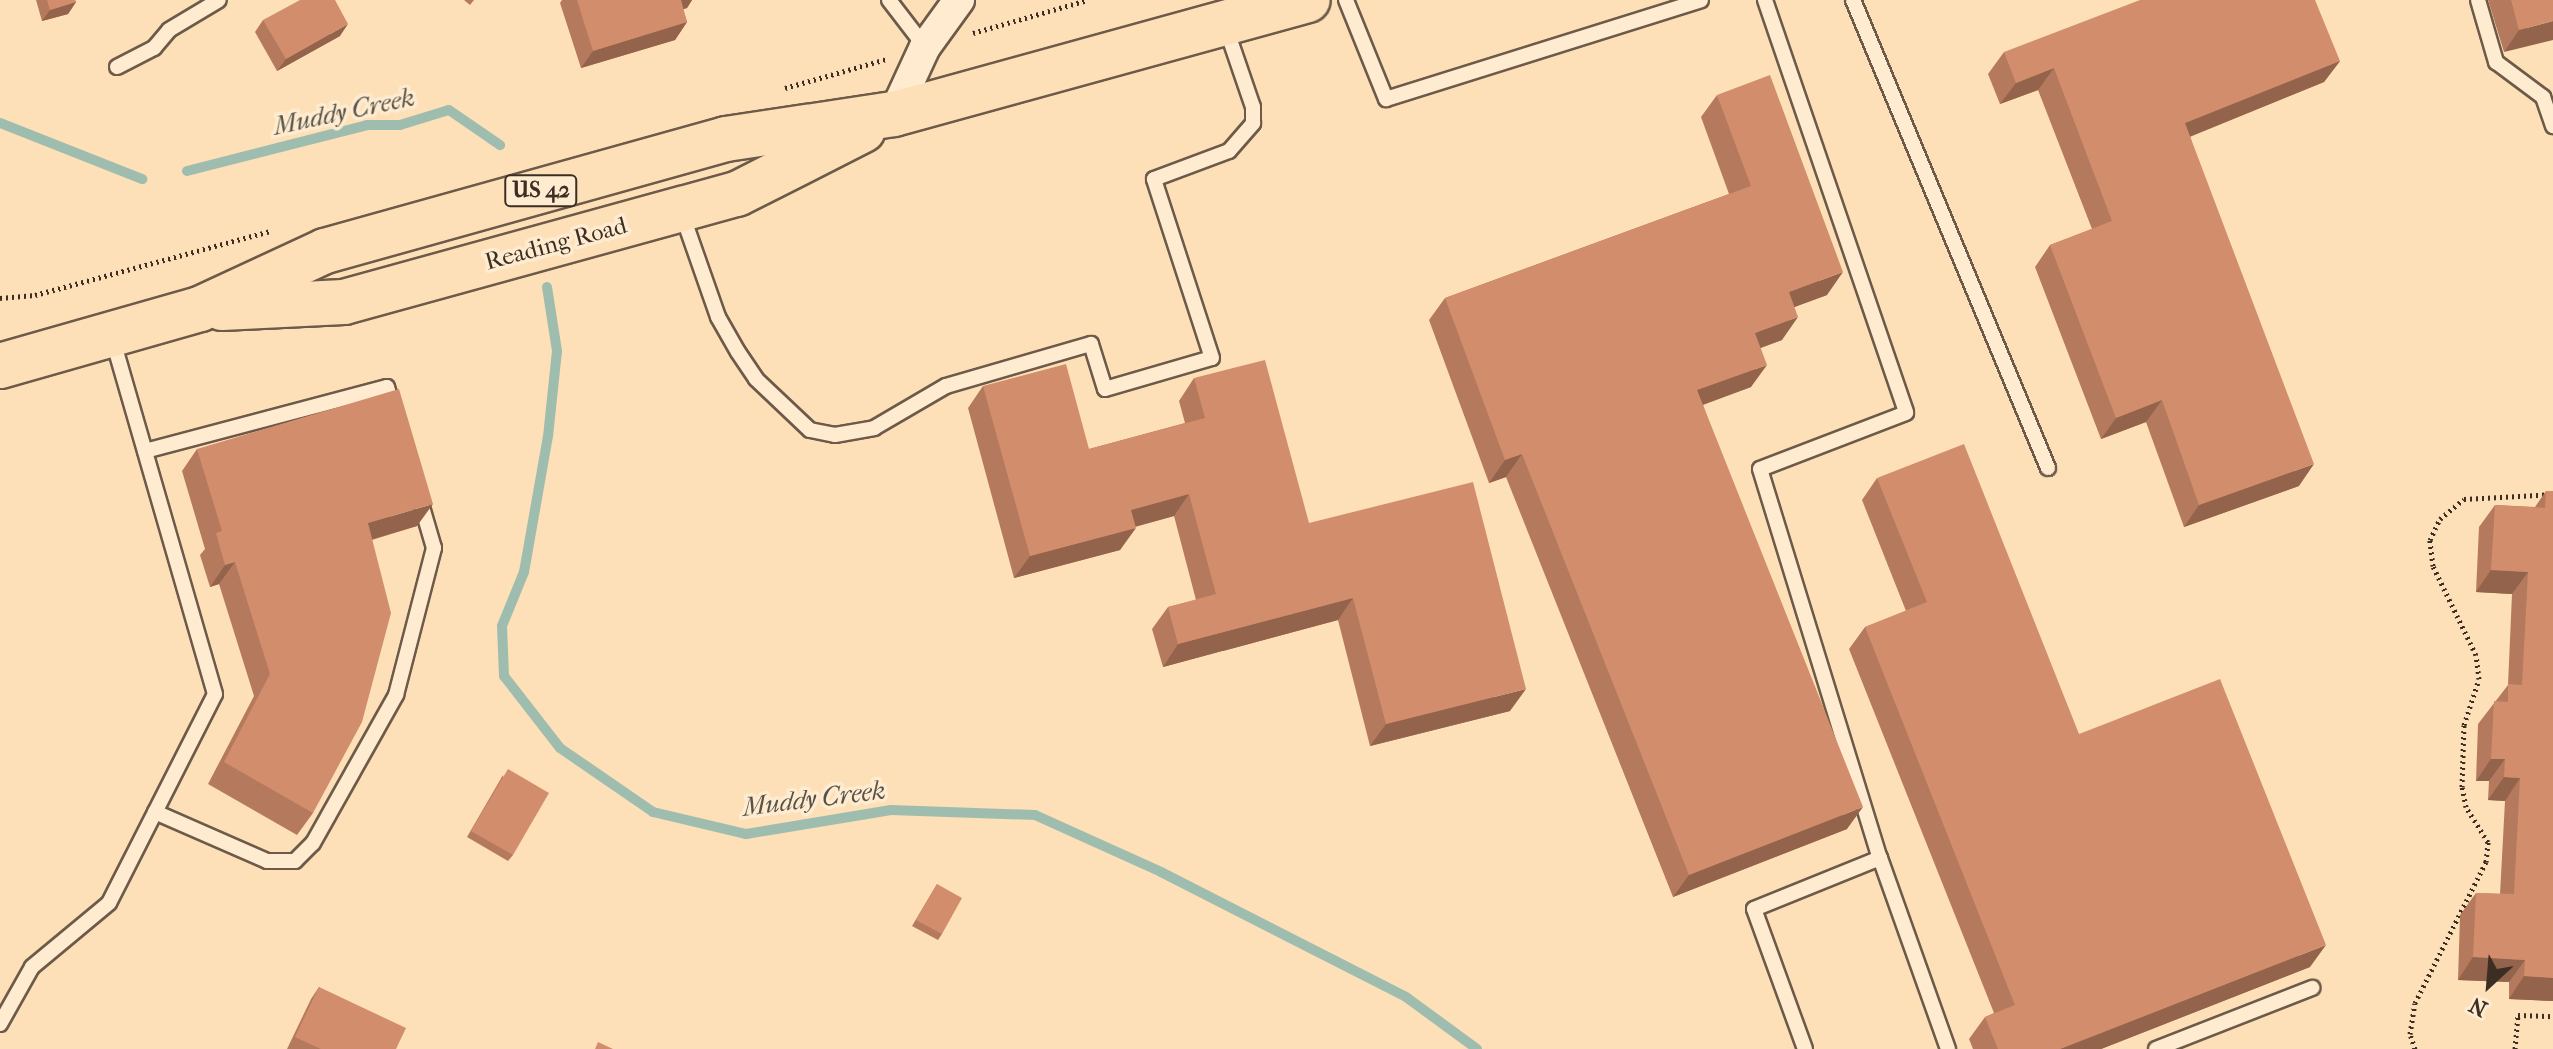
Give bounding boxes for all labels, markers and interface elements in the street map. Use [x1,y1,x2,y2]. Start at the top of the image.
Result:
water label: Muddy Creek [270,82,418,142]
road number: US 42 [503,173,579,209]
street label: Reading Road [482,211,630,277]
water label: Muddy Creek [741,775,887,823]
north arrow [2449,945,2529,1025]
text: N [2465,991,2492,1022]

